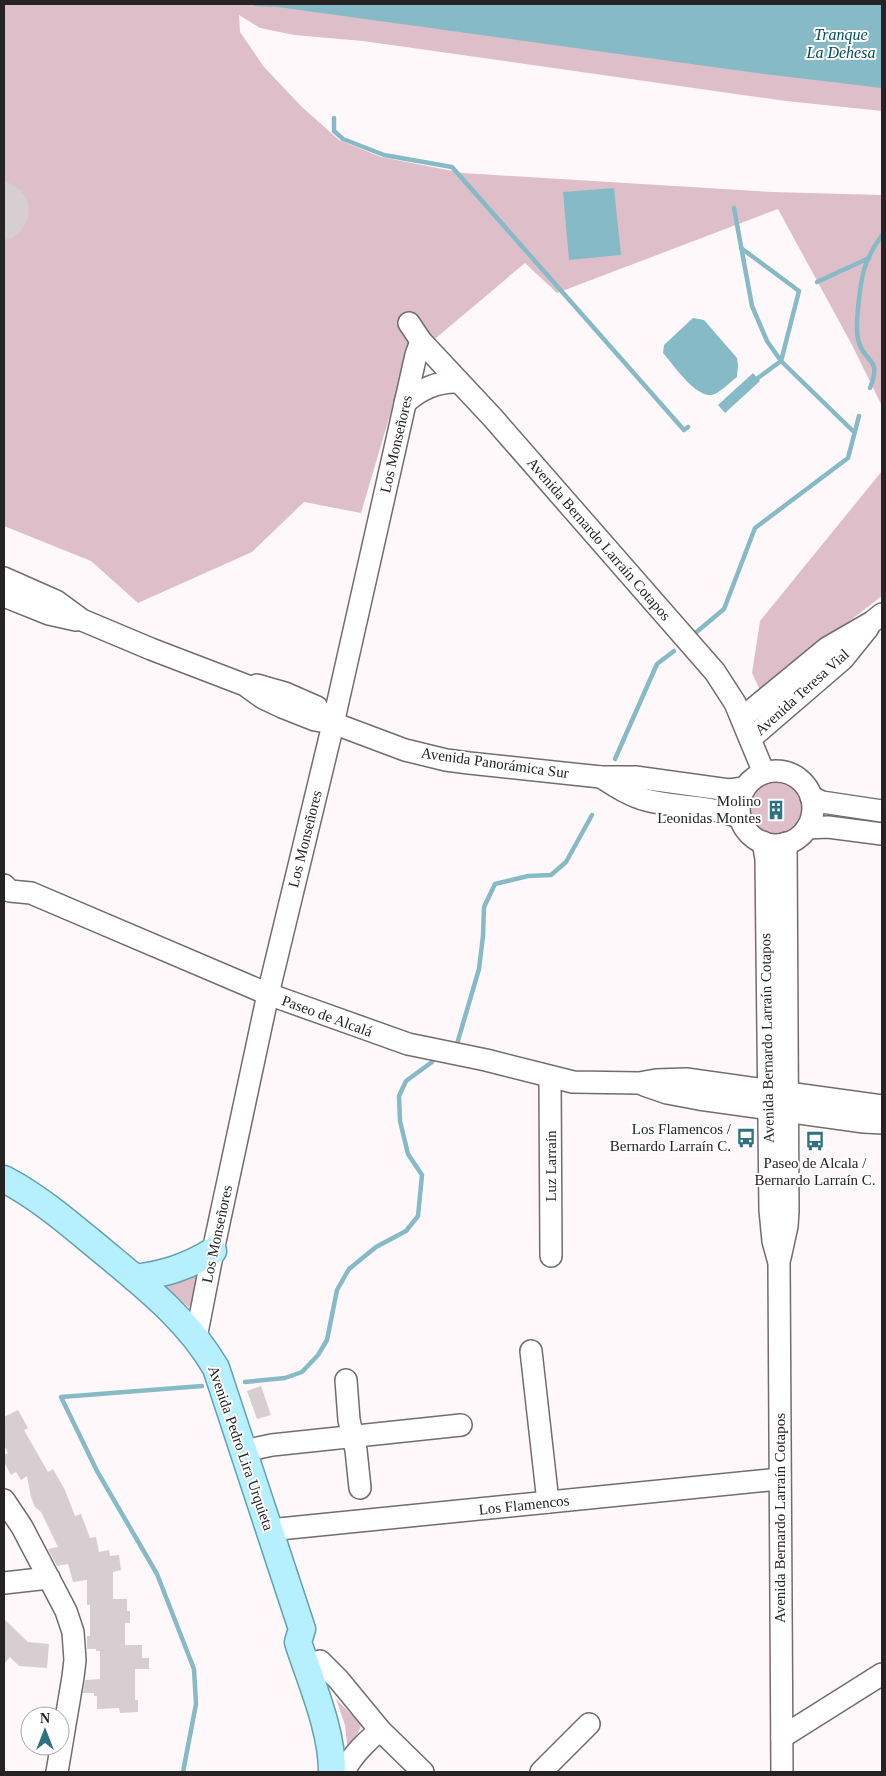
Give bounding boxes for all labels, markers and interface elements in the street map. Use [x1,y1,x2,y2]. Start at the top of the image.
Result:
water label: Tranque La Dehesa [806,26,875,61]
street label: Los Monseñores [377,394,415,494]
street label: Avenida Bernardo Larraín Cotapos [524,454,674,624]
street label: Avenida Teresa Vial [752,646,852,738]
street label: Avenida Panorámica Sur [420,745,570,781]
street label: Los Monseñores [285,789,325,889]
place label: Molino Leonidas Montes [657,793,761,826]
building icon: Molino Leonidas Montes [765,799,787,821]
street label: Avenida Bernardo Larraín Cotapos [757,933,777,1143]
street label: Paseo de Alcalá [280,992,375,1040]
place label: Los Flamencos / Bernardo Larraín C. [610,1121,732,1154]
bus stop icon: Los Flamencos / Bernardo Larraín C. [735,1127,757,1149]
street label: Luz Larraín [543,1130,559,1202]
bus stop icon: Paseo de Alcala / Bernardo Larraín C. [804,1130,826,1152]
place label: Paseo de Alcala / Bernardo Larraín C. [754,1155,876,1188]
street label: Los Monseñores [199,1183,235,1284]
street label: Avenida Pedro Lira Urquieta [205,1363,277,1533]
street label: Avenida Bernardo Larraín Cotapos [772,1413,788,1623]
street label: Los Flamencos [478,1492,570,1518]
north arrow [20,1706,70,1756]
text: N [40,1711,50,1726]

